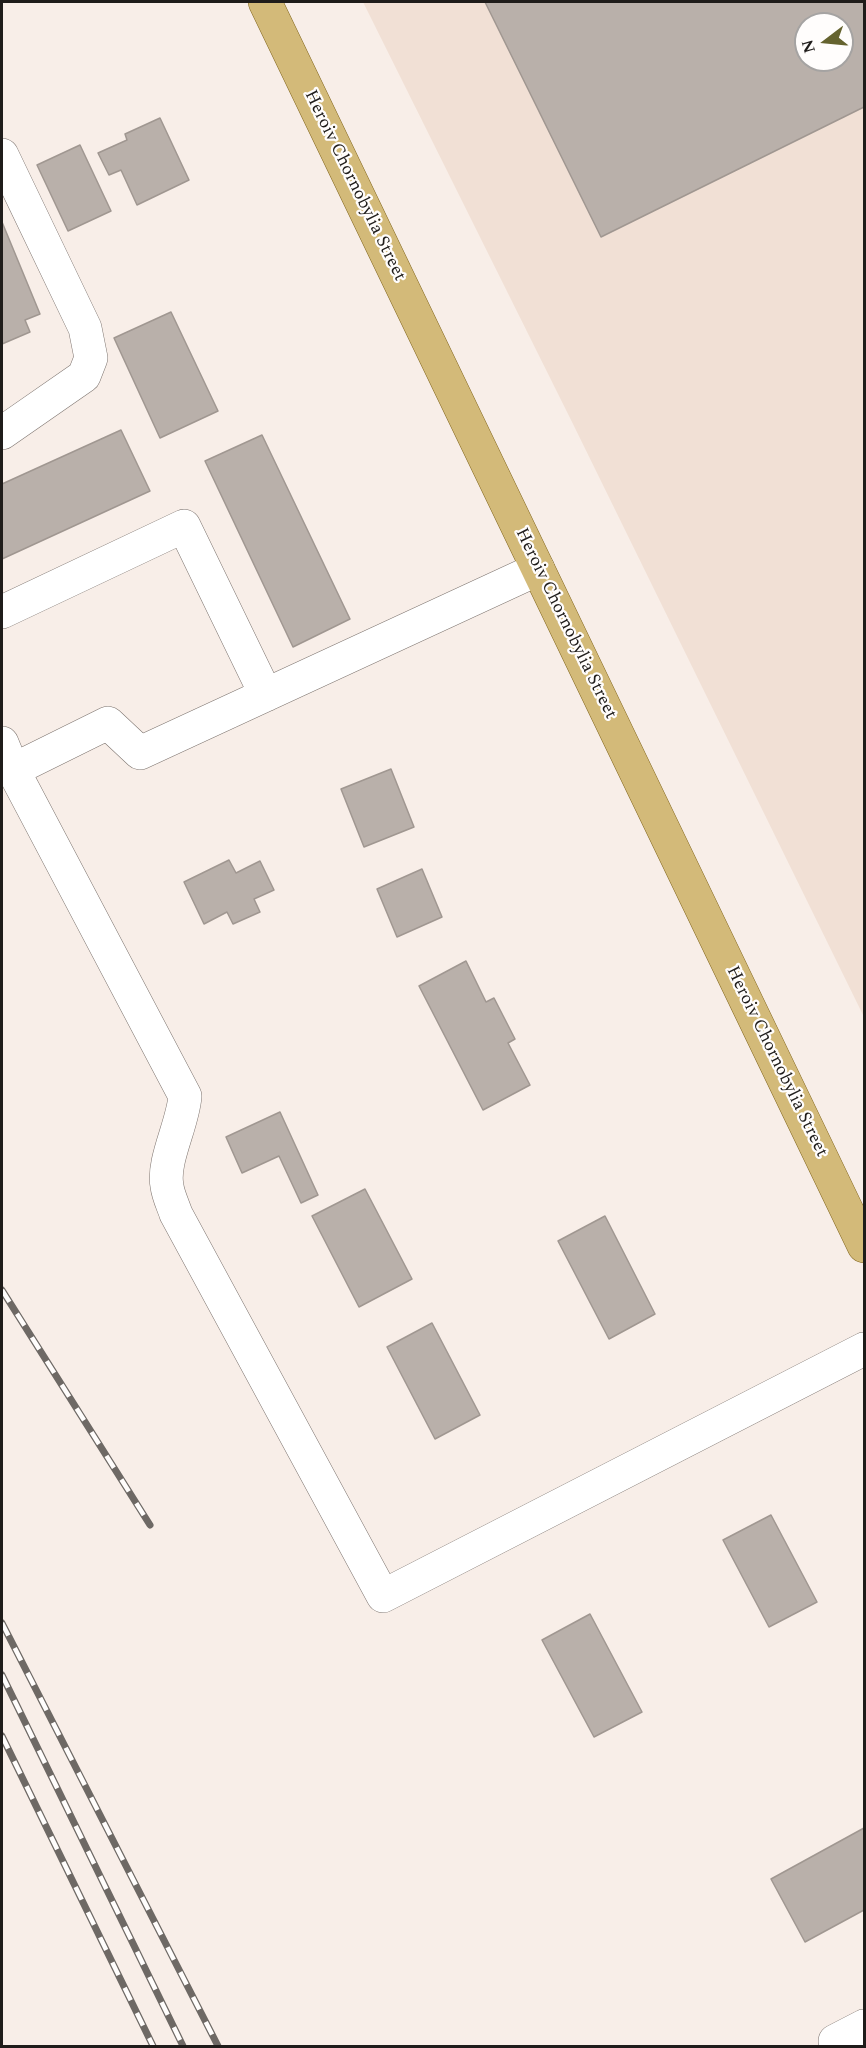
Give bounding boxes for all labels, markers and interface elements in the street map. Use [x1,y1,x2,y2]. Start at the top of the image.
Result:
north arrow [794,12,854,72]
text: N [795,37,822,56]
street label: Heroiv Chornobylia Street [298,87,410,285]
street label: Heroiv Chornobylia Street [509,525,621,723]
street label: Heroiv Chornobylia Street [720,963,832,1161]

